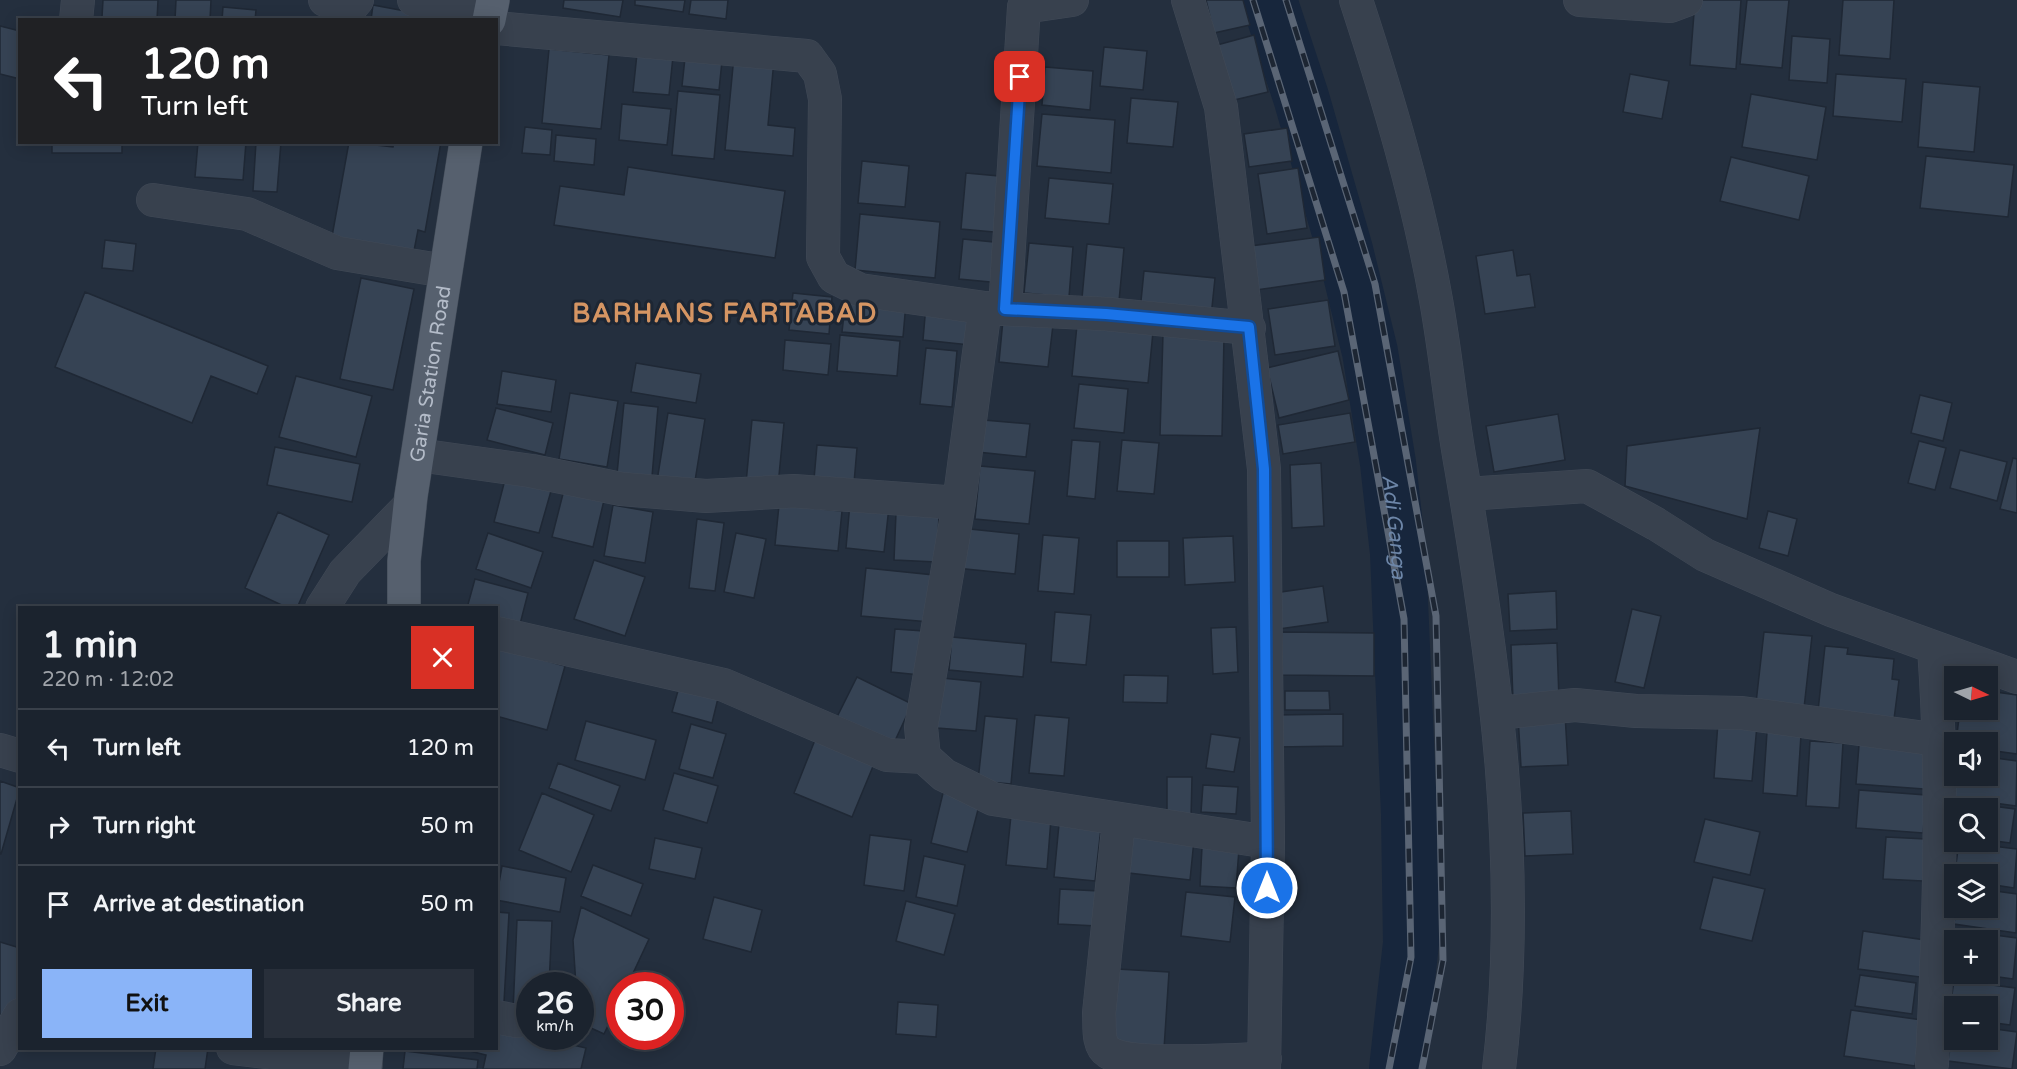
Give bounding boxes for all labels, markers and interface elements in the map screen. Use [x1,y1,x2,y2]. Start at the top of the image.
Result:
text: 120 m [141,39,270,90]
icon: left [42,42,120,120]
pin [994,51,1045,102]
icon: arrive [1003,60,1036,93]
text: Turn left [141,90,248,123]
street label: Garia Station Road [405,284,457,464]
district label: BARHANS FARTABAD [572,298,878,329]
water label: Adi Ganga [1376,473,1411,581]
text: 1 min [42,624,138,667]
button: close [411,626,474,689]
north arrow [1944,666,1998,720]
map controls [1944,666,1998,1050]
text: 220 m · 12:02 [42,668,174,692]
icon: left [42,732,75,765]
button: sound [1944,732,1998,786]
text: Turn left [93,735,181,761]
text: 120 m [407,735,474,761]
button: search [1944,798,1998,852]
icon: right [42,810,75,843]
text: Turn right [93,813,195,839]
text: 50 m [420,813,474,839]
position arrow [1235,856,1299,920]
button: layers [1944,864,1998,918]
icon: arrive [42,888,75,921]
text: Arrive at destination [93,891,304,917]
text: 50 m [420,891,474,917]
button: + [1944,930,1998,984]
button: Exit [42,969,252,1038]
button: Share [264,969,474,1038]
speed limit sign: 30 [606,972,684,1050]
text: 26 [536,985,574,1022]
button: − [1944,996,1998,1050]
text: km/h [536,1017,574,1035]

